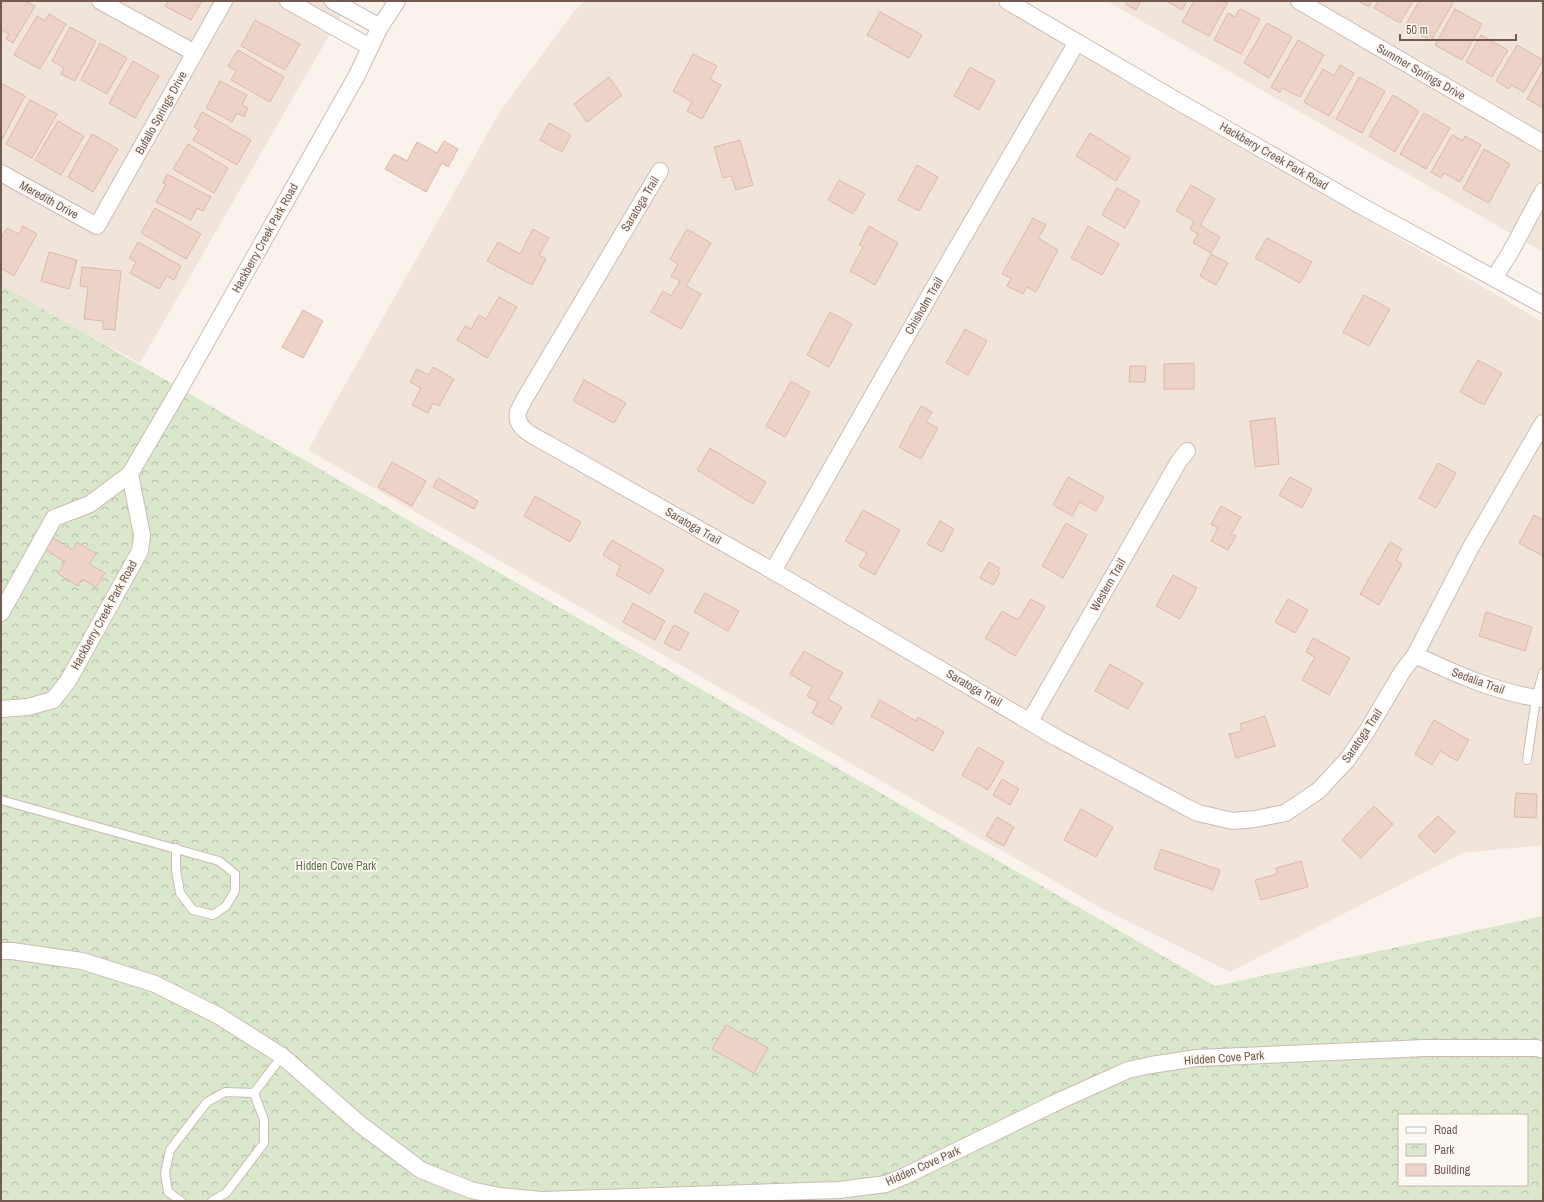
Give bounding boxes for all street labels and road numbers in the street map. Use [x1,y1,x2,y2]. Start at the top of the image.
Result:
street label: Summer Springs Drive [1374,40,1468,104]
street label: Bufallo Springs Drive [131,68,191,158]
street label: Hackberry Creek Park Road [1217,118,1331,194]
street label: Saratoga Trail [617,173,663,235]
street label: Meredith Drive [17,177,81,223]
street label: Hackberry Creek Park Road [228,180,302,296]
street label: Chisholm Trail [901,275,947,337]
street label: Saratoga Trail [662,504,724,548]
street label: Western Trail [1086,556,1130,614]
street label: Hackberry Creek Park Road [67,557,141,673]
street label: Sedalia Trail [1449,664,1507,698]
street label: Saratoga Trail [943,666,1005,710]
street label: Saratoga Trail [1338,706,1386,766]
street label: Hidden Cove Park [1183,1047,1265,1069]
street label: Hidden Cove Park [883,1142,963,1190]

